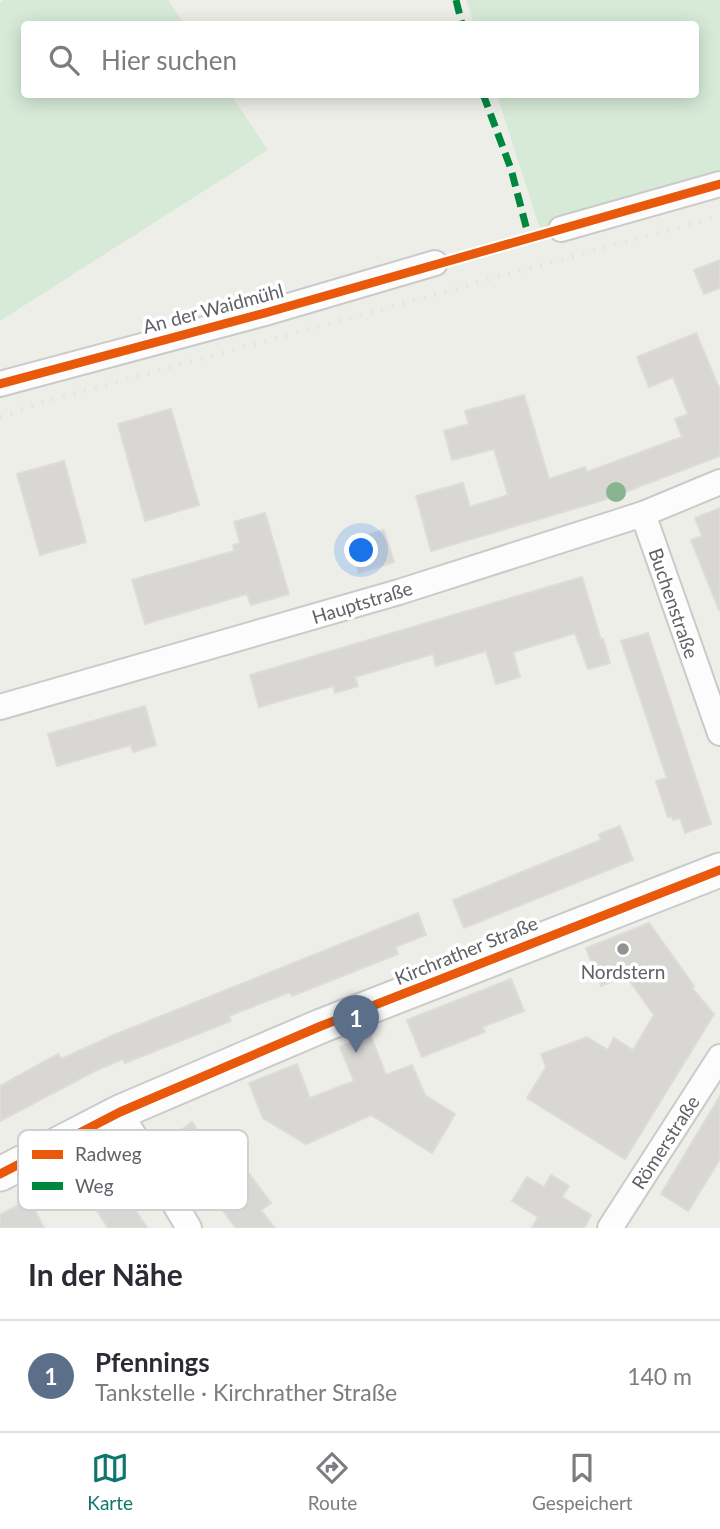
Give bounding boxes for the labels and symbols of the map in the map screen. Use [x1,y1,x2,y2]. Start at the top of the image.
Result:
street label: An der Waidmühl [140,278,286,338]
your location [344,533,378,567]
street label: Buchenstraße [644,545,704,661]
street label: Hauptstraße [309,576,415,628]
street label: Kirchrather Straße [391,911,541,989]
marker: Nordstern [615,941,631,957]
place label: Nordstern [581,960,665,983]
pin: 1 [333,995,379,1053]
street label: Römerstraße [626,1091,704,1193]
legend [18,1130,248,1210]
text: Radweg [75,1142,142,1165]
text: Weg [75,1174,114,1197]

